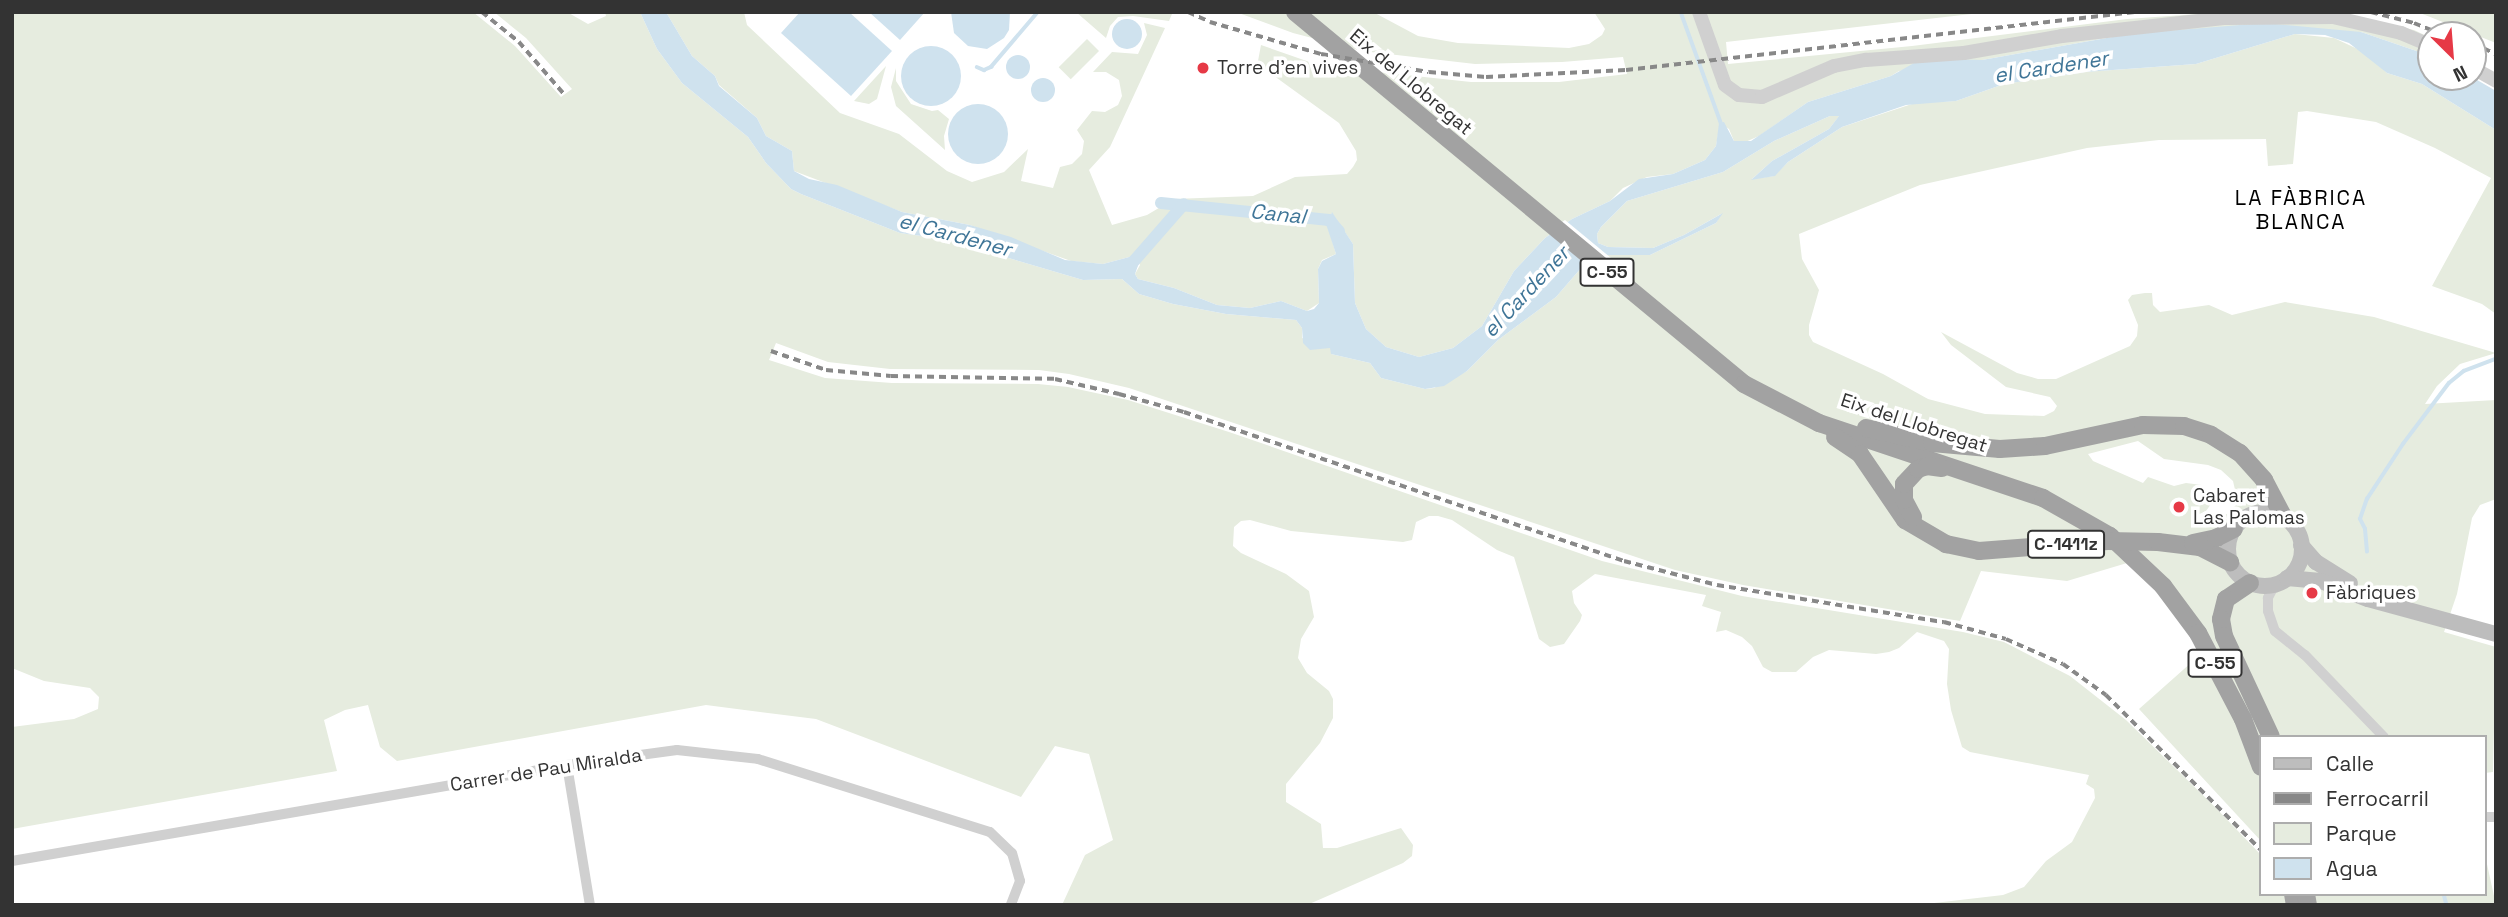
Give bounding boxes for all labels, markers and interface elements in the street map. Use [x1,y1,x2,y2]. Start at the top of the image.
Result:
north arrow [2417,21,2487,91]
street label: Eix del Llobregat [1345,24,1477,140]
water label: el Cardener [1992,46,2110,88]
place label: Torre d'en vives [1217,57,1358,79]
marker: Torre d'en vives [1195,60,1211,76]
text: N [2449,60,2471,88]
district label: LA FÀBRICA BLANCA [2236,185,2366,235]
water label: Canal [1249,199,1307,229]
water label: el Cardener [896,208,1014,262]
water label: el Cardener [1477,241,1575,343]
road number: C-55 [1579,258,1635,286]
street label: Eix del Llobregat [1838,389,1990,457]
place label: Cabaret Las Palomas [2193,485,2305,529]
marker: Cabaret Las Palomas [2171,499,2187,515]
road number: C-1411z [2026,530,2106,558]
place label: Fàbriques [2326,582,2416,604]
marker: Fàbriques [2304,585,2320,601]
road number: C-55 [2187,648,2243,678]
legend [2260,735,2487,896]
street label: Carrer de Pau Miralda [448,744,644,796]
text: Calle [2326,750,2374,777]
text: Ferrocarril [2326,785,2429,812]
text: Parque [2326,820,2397,847]
text: Agua [2326,855,2378,882]

